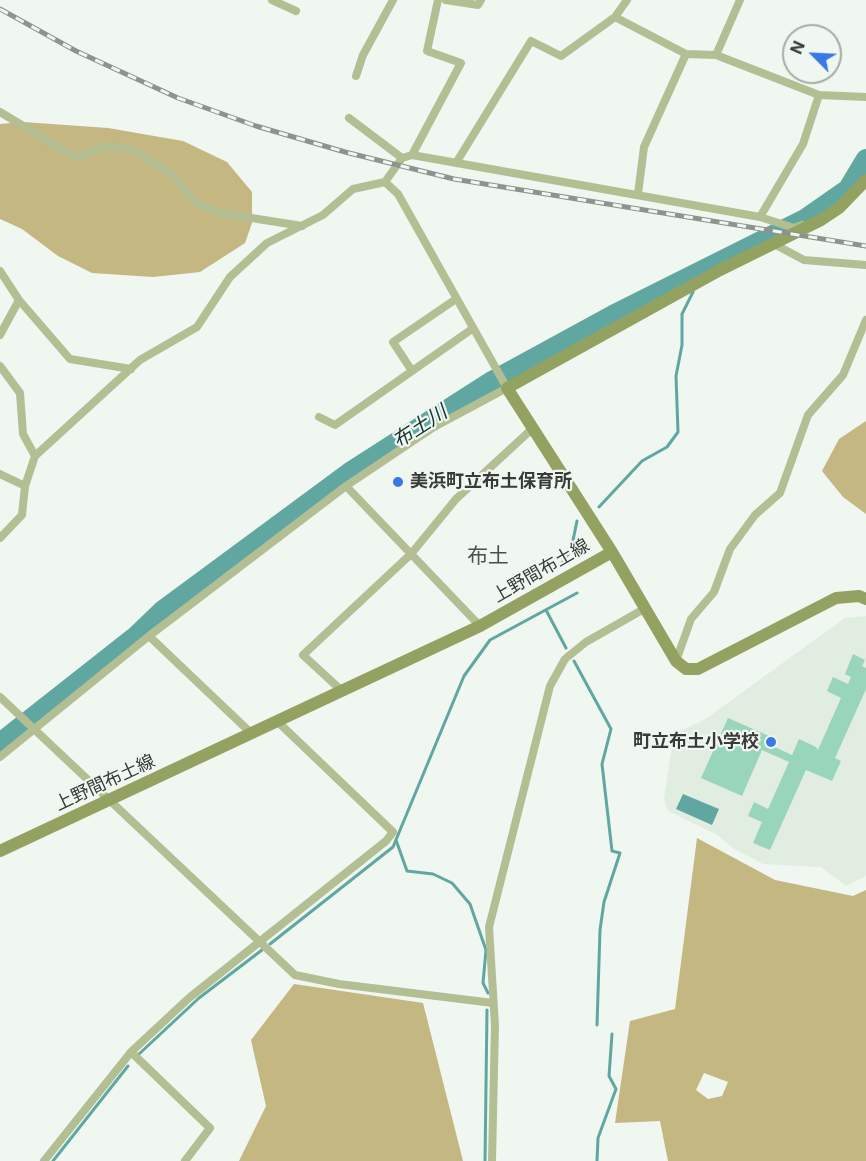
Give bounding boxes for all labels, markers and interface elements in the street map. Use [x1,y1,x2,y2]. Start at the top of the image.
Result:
north arrow [782,24,842,84]
text: N [786,38,809,57]
water label: 布土川 [388,401,452,453]
place label: 美浜町立布土保育所 [410,471,572,493]
marker: 美浜町立布土保育所 [391,475,405,489]
street label: 上野間布土線 [489,535,593,607]
district label: 布土 [467,544,509,570]
place label: 町立布土小学校 [633,731,759,753]
marker: 町立布土小学校 [764,735,778,749]
street label: 上野間布土線 [51,750,159,816]

